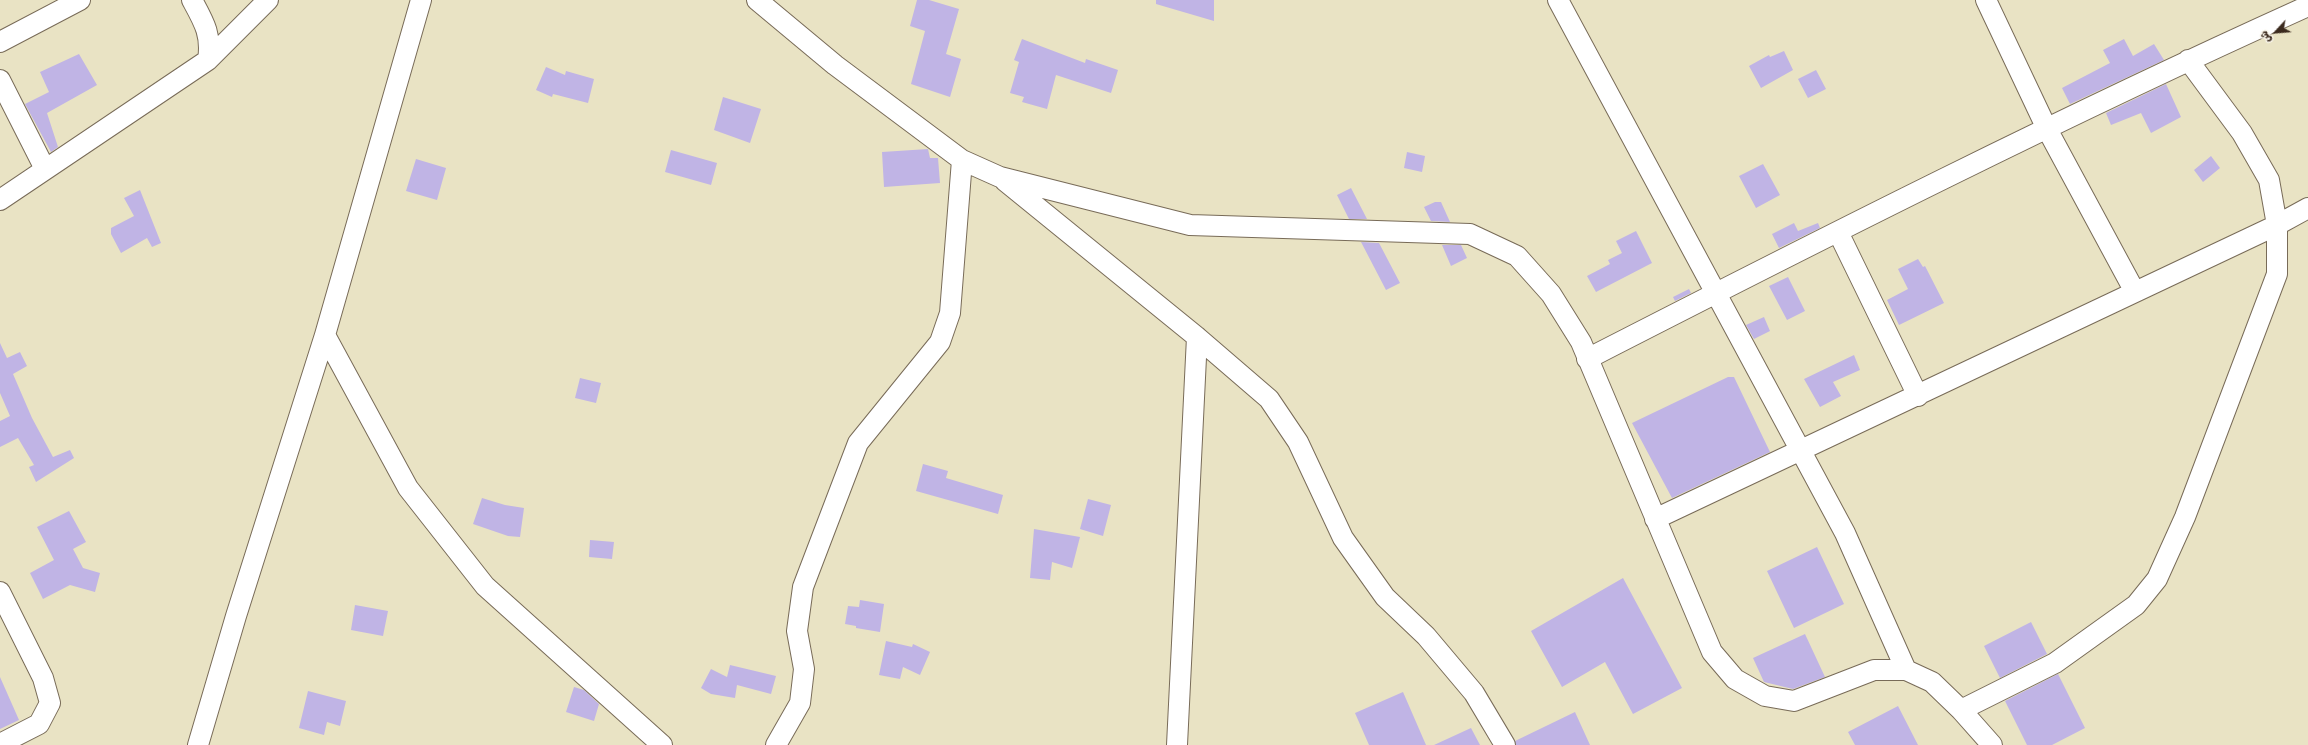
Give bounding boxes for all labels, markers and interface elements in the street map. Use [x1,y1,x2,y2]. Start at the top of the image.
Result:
north arrow [2256,12,2296,52]
text: ش [2255,29,2274,46]

